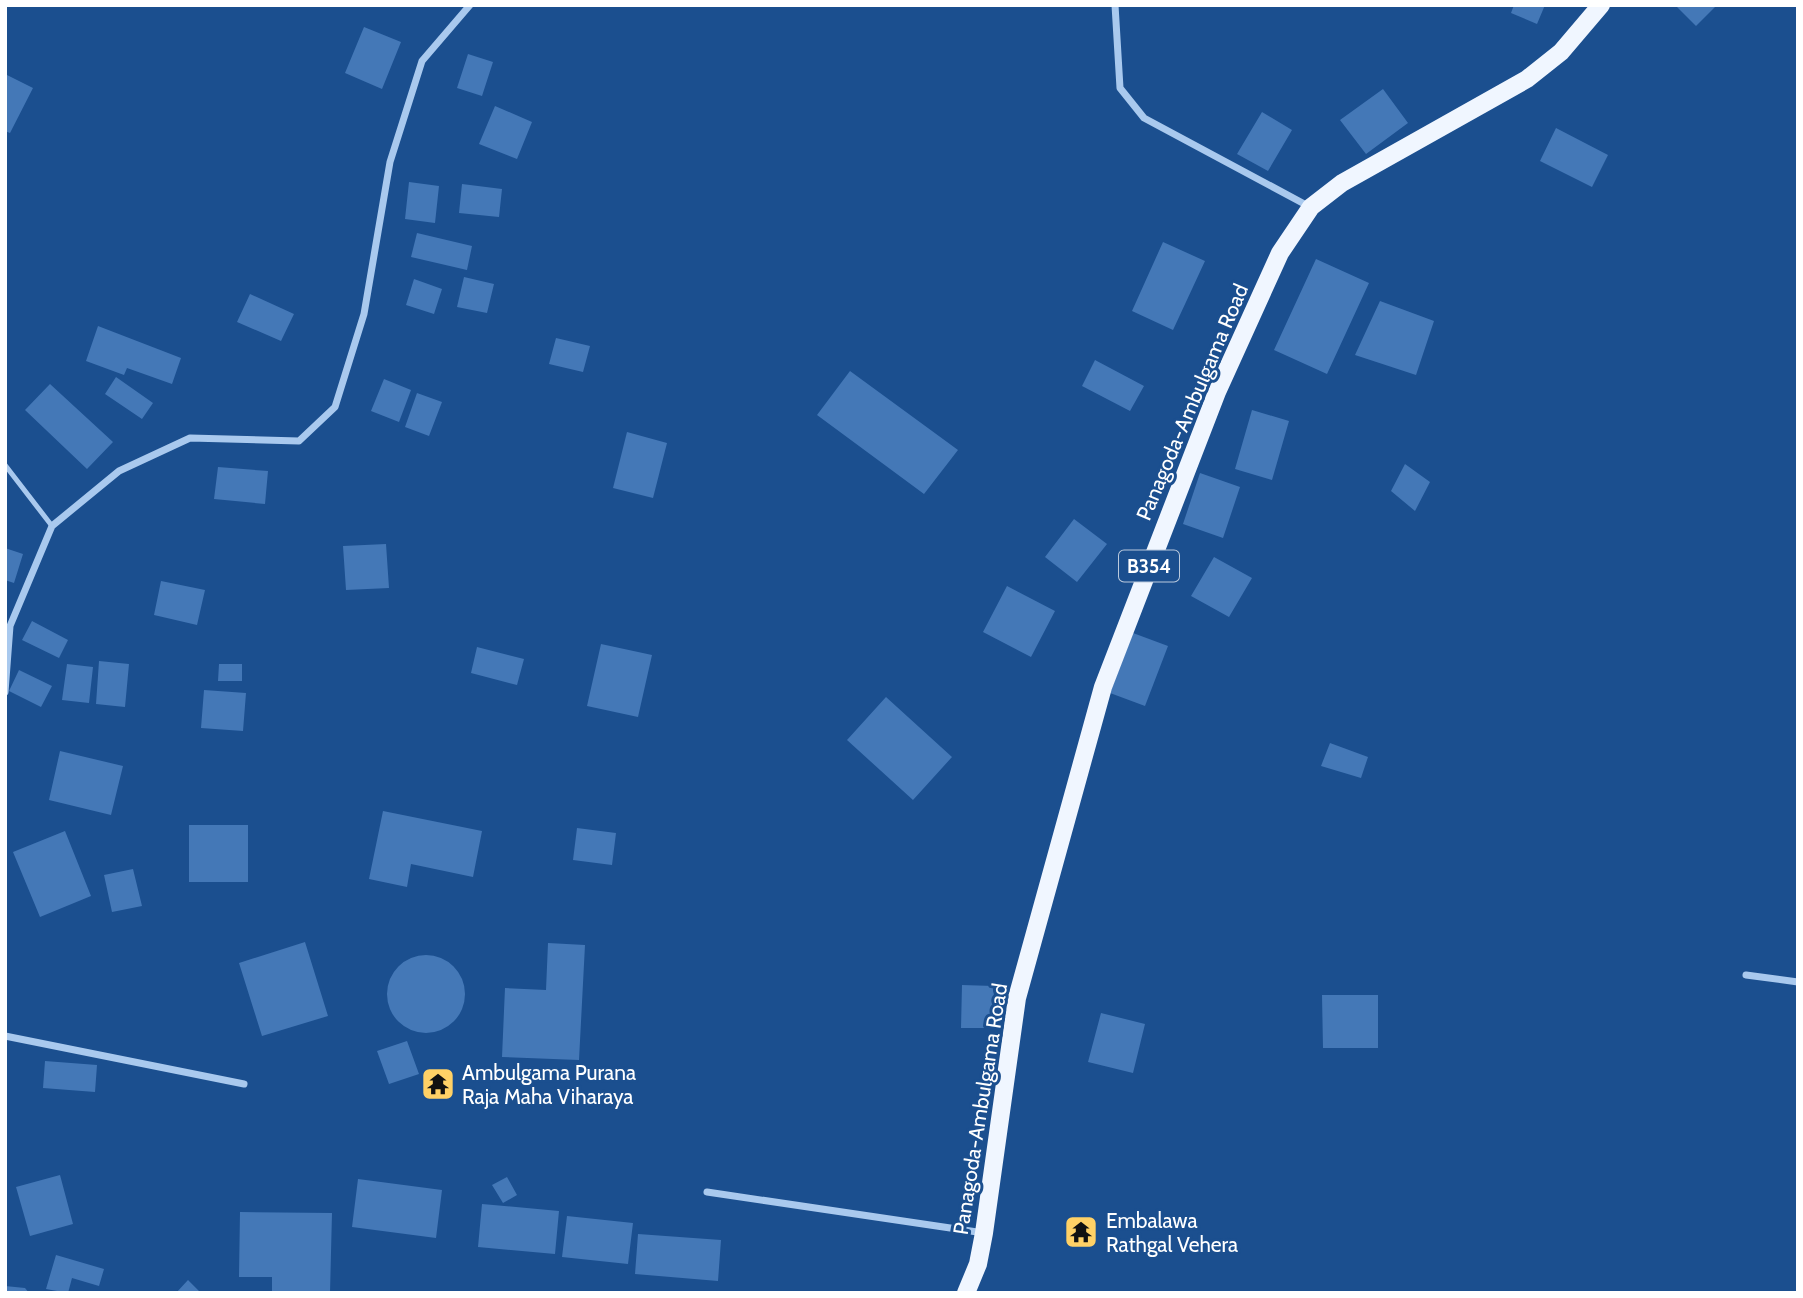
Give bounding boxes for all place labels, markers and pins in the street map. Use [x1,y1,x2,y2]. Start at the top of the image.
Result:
place label: Ambulgama Purana Raja Maha Viharaya [462,1060,636,1110]
temple icon: Ambulgama Purana Raja Maha Viharaya [419,1065,457,1103]
place label: Embalawa Rathgal Vehera [1106,1208,1238,1257]
temple icon: Embalawa Rathgal Vehera [1062,1213,1100,1251]

